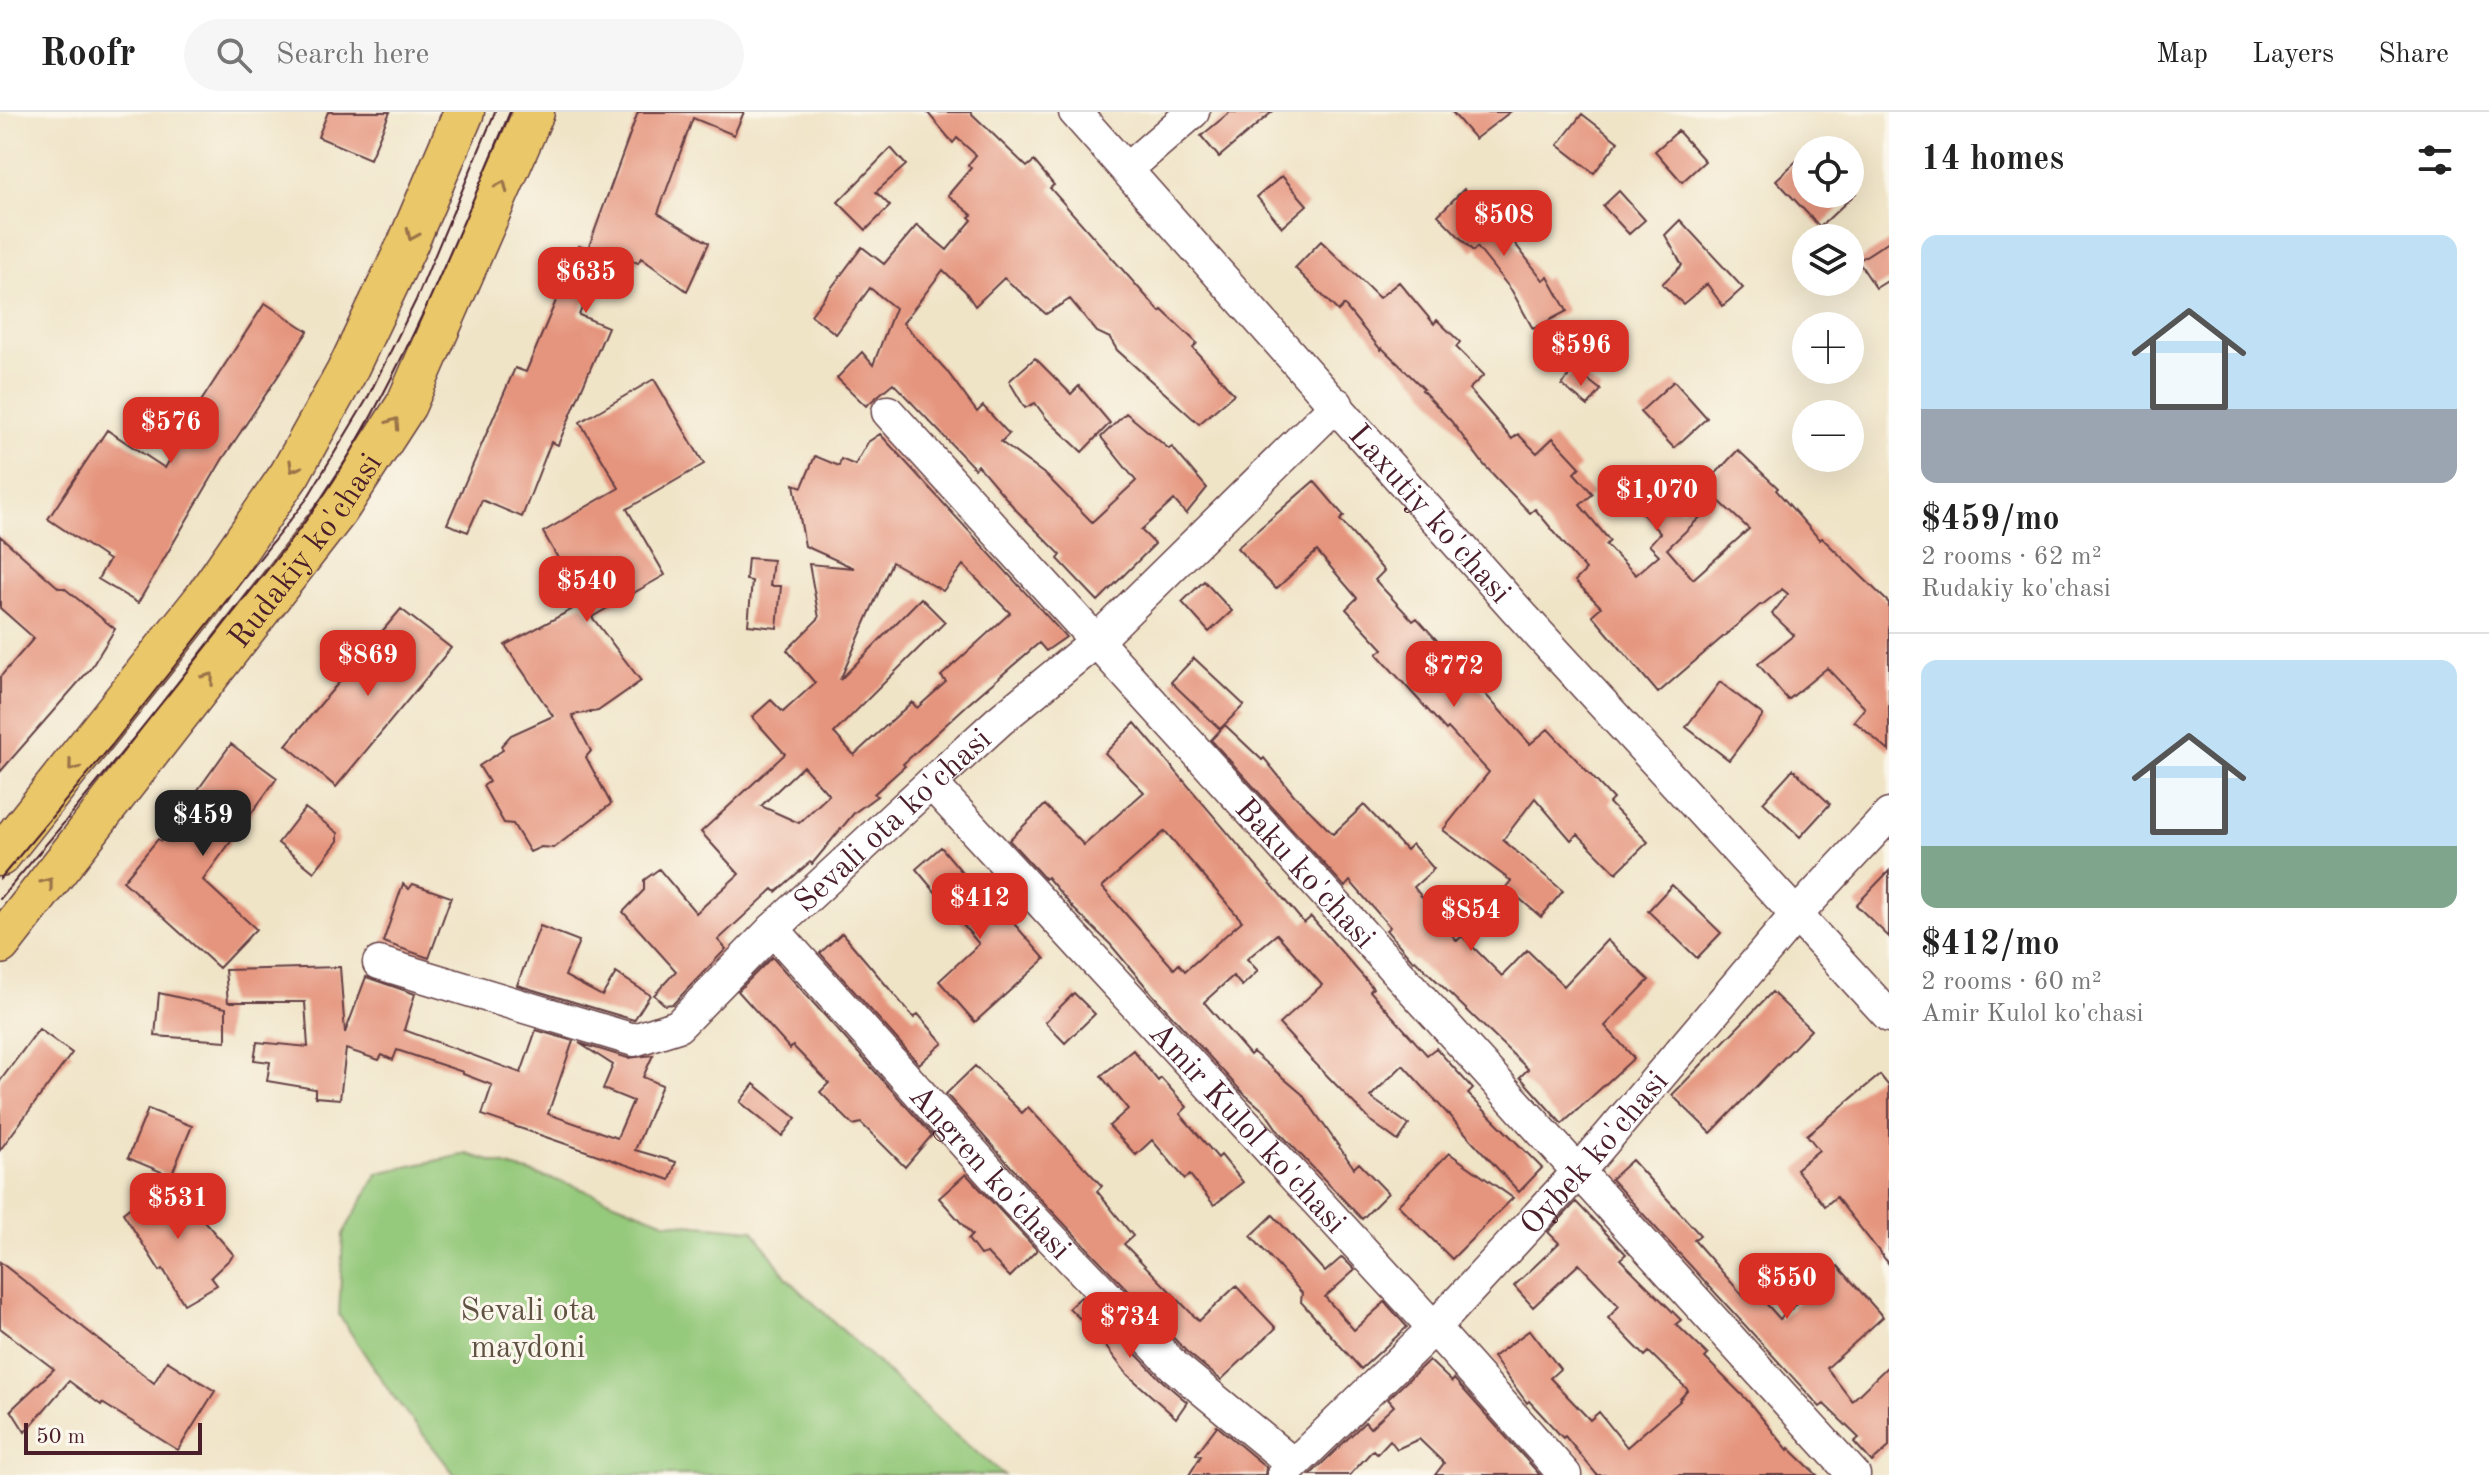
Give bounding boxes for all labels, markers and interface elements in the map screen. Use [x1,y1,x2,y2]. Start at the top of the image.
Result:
search box [184,19,744,91]
icon: search [212,33,256,77]
text: Roofr [40,36,136,74]
text: Search here [276,40,429,70]
text: Map [2156,41,2208,69]
text: Layers [2252,41,2334,69]
text: Share [2378,41,2449,69]
map controls [1792,136,1864,472]
button: locate [1792,136,1864,208]
icon: filters [2413,138,2457,182]
text: 14 homes [1921,143,2064,177]
one-way arrow [492,180,508,195]
pin: $508 [1457,190,1551,258]
text: $508 [1474,203,1534,229]
button: layers [1792,224,1864,296]
one-way arrow [405,227,421,241]
pin: $635 [539,247,633,315]
text: $635 [556,260,616,286]
icon: home [2117,287,2261,431]
button: + [1792,312,1864,384]
pin: $596 [1534,320,1628,388]
text: $596 [1551,333,1611,359]
pin: $576 [124,397,218,465]
button: − [1792,400,1864,472]
text: $576 [141,410,201,436]
one-way arrow [385,417,400,432]
street label: Laxutiy ko'chasi [1341,420,1516,610]
street label: Rudakiy ko'chasi [224,449,389,655]
one-way arrow [288,458,304,473]
pin: $1,070 [1592,465,1722,533]
text: $1,070 [1616,478,1698,504]
text: $459/mo [1921,503,2060,537]
text: 2 rooms · 62 m² [1921,544,2102,570]
pin: $540 [540,556,634,624]
text: $540 [557,569,617,595]
text: Rudakiy ko'chasi [1921,576,2111,602]
pin: $869 [321,630,415,698]
pin: $772 [1407,641,1501,709]
text: $869 [338,643,398,669]
text: $772 [1424,654,1484,680]
one-way arrow [199,672,213,687]
icon: home [2117,712,2261,856]
street label: Sevali ota ko'chasi [790,724,998,920]
one-way arrow [68,757,83,771]
pin: $459 [156,790,250,858]
street label: Baku ko'chasi [1228,793,1380,956]
text: $459 [173,803,233,829]
pin: $412 [933,873,1027,941]
one-way arrow [39,877,53,892]
pin: $854 [1424,885,1518,953]
text: $412 [950,886,1010,912]
text: $854 [1441,898,1501,924]
text: $412/mo [1921,928,2060,962]
text: 2 rooms · 60 m² [1921,969,2102,995]
text: Amir Kulol ko'chasi [1921,1001,2144,1027]
street label: Amir Kulol ko'chasi [1142,1017,1351,1240]
street label: Oybek ko'chasi [1516,1066,1675,1242]
street label: Angren ko'chasi [902,1080,1076,1267]
pin: $531 [131,1173,225,1241]
text: $531 [148,1186,208,1212]
pin: $550 [1740,1253,1834,1321]
text: $550 [1757,1266,1817,1292]
pin: $734 [1083,1292,1177,1360]
park label: Sevali ota maydoni [460,1296,596,1365]
text: $734 [1100,1305,1160,1331]
scale bar [24,1419,202,1455]
text: 50 m [36,1426,85,1448]

